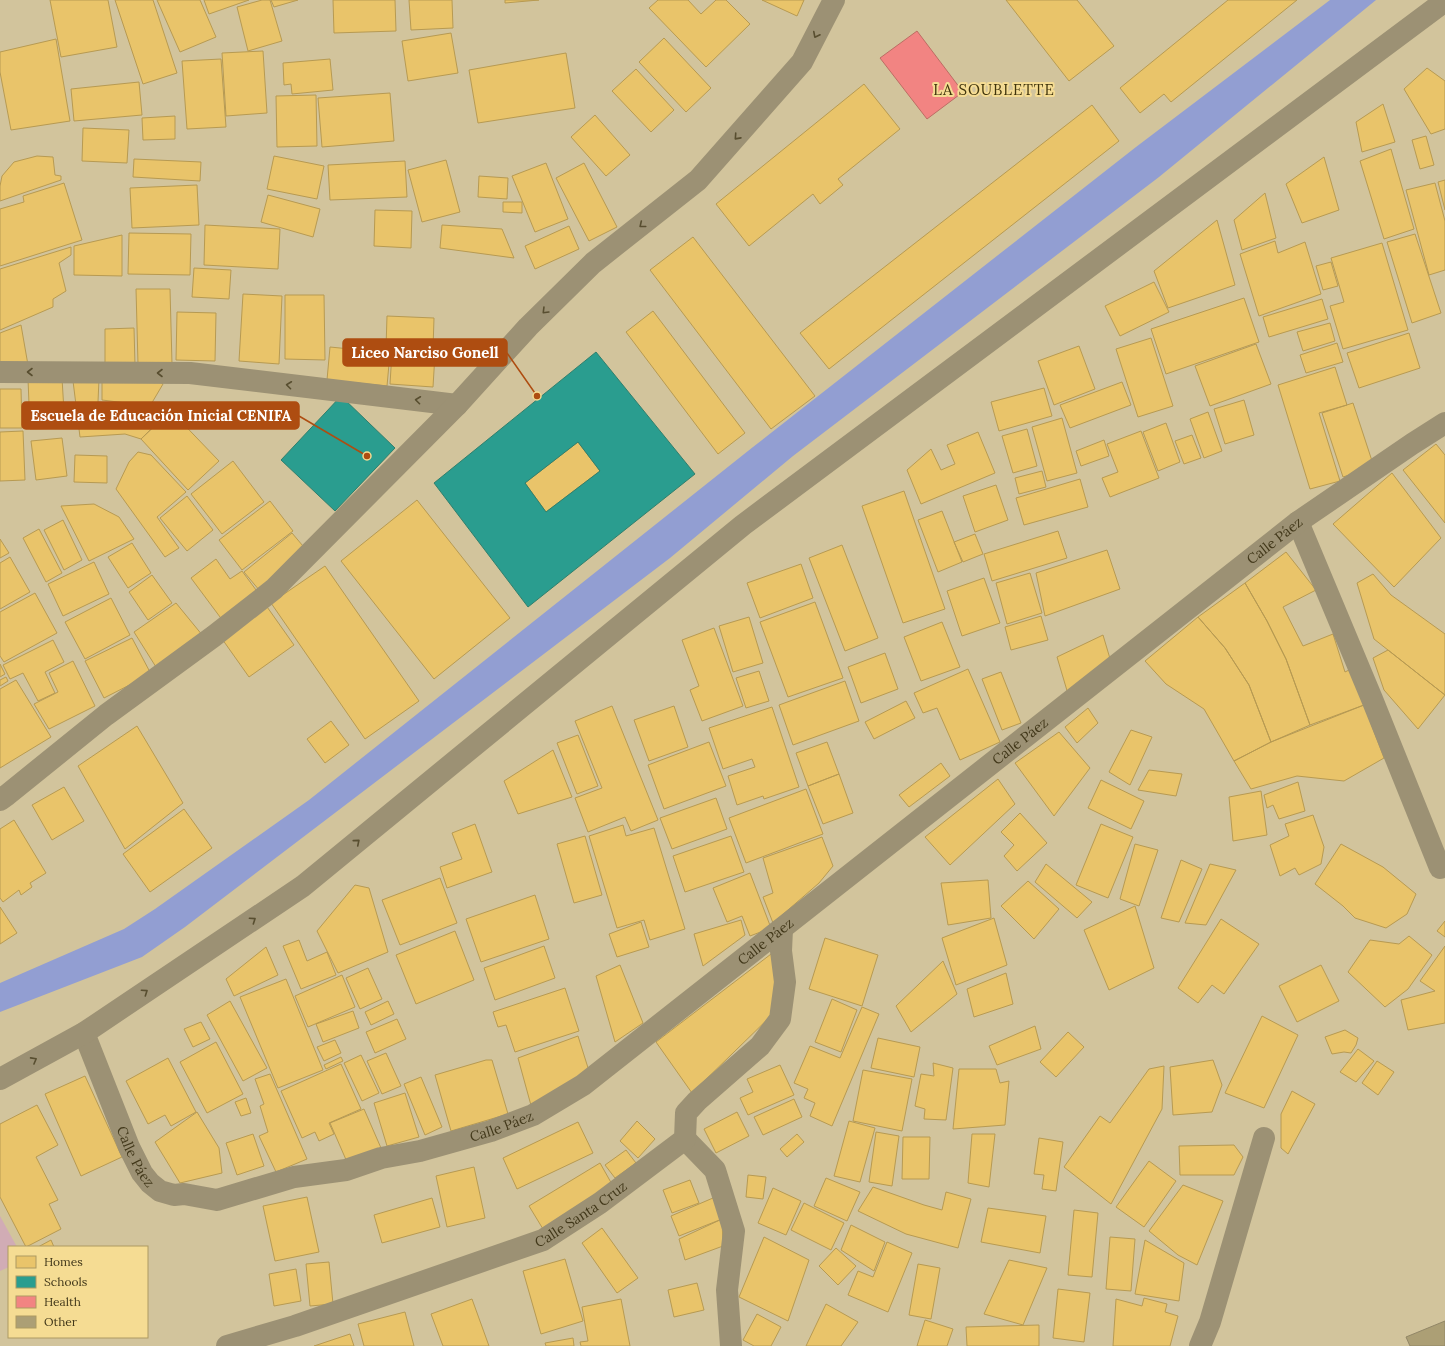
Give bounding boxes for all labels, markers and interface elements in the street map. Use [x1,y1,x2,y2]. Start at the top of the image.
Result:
one-way arrow [813,30,821,38]
district label: LA SOUBLETTE [933,80,1055,99]
one-way arrow [734,132,741,139]
one-way arrow [639,220,646,227]
one-way arrow [542,306,550,314]
callout: Liceo Narciso Gonell [343,339,507,366]
text: Liceo Narciso Gonell [351,343,499,362]
one-way arrow [27,368,33,376]
one-way arrow [157,369,163,377]
one-way arrow [286,380,292,389]
one-way arrow [415,396,421,405]
callout: Escuela de Educación Inicial CENIFA [22,402,299,429]
text: Escuela de Educación Inicial CENIFA [30,406,292,425]
street label: Calle Páez [1243,513,1306,568]
street label: Calle Páez [988,713,1052,769]
one-way arrow [352,840,359,847]
street label: Calle Páez [734,914,797,969]
one-way arrow [249,917,256,925]
one-way arrow [141,989,148,997]
one-way arrow [30,1058,37,1065]
street label: Calle Páez [468,1107,536,1146]
street label: Calle Páez [113,1123,159,1191]
street label: Calle Santa Cruz [533,1177,630,1251]
legend [8,1246,148,1338]
text: Homes [44,1254,83,1269]
text: Schools [44,1274,88,1289]
text: Health [44,1294,81,1309]
text: Other [44,1314,78,1329]

